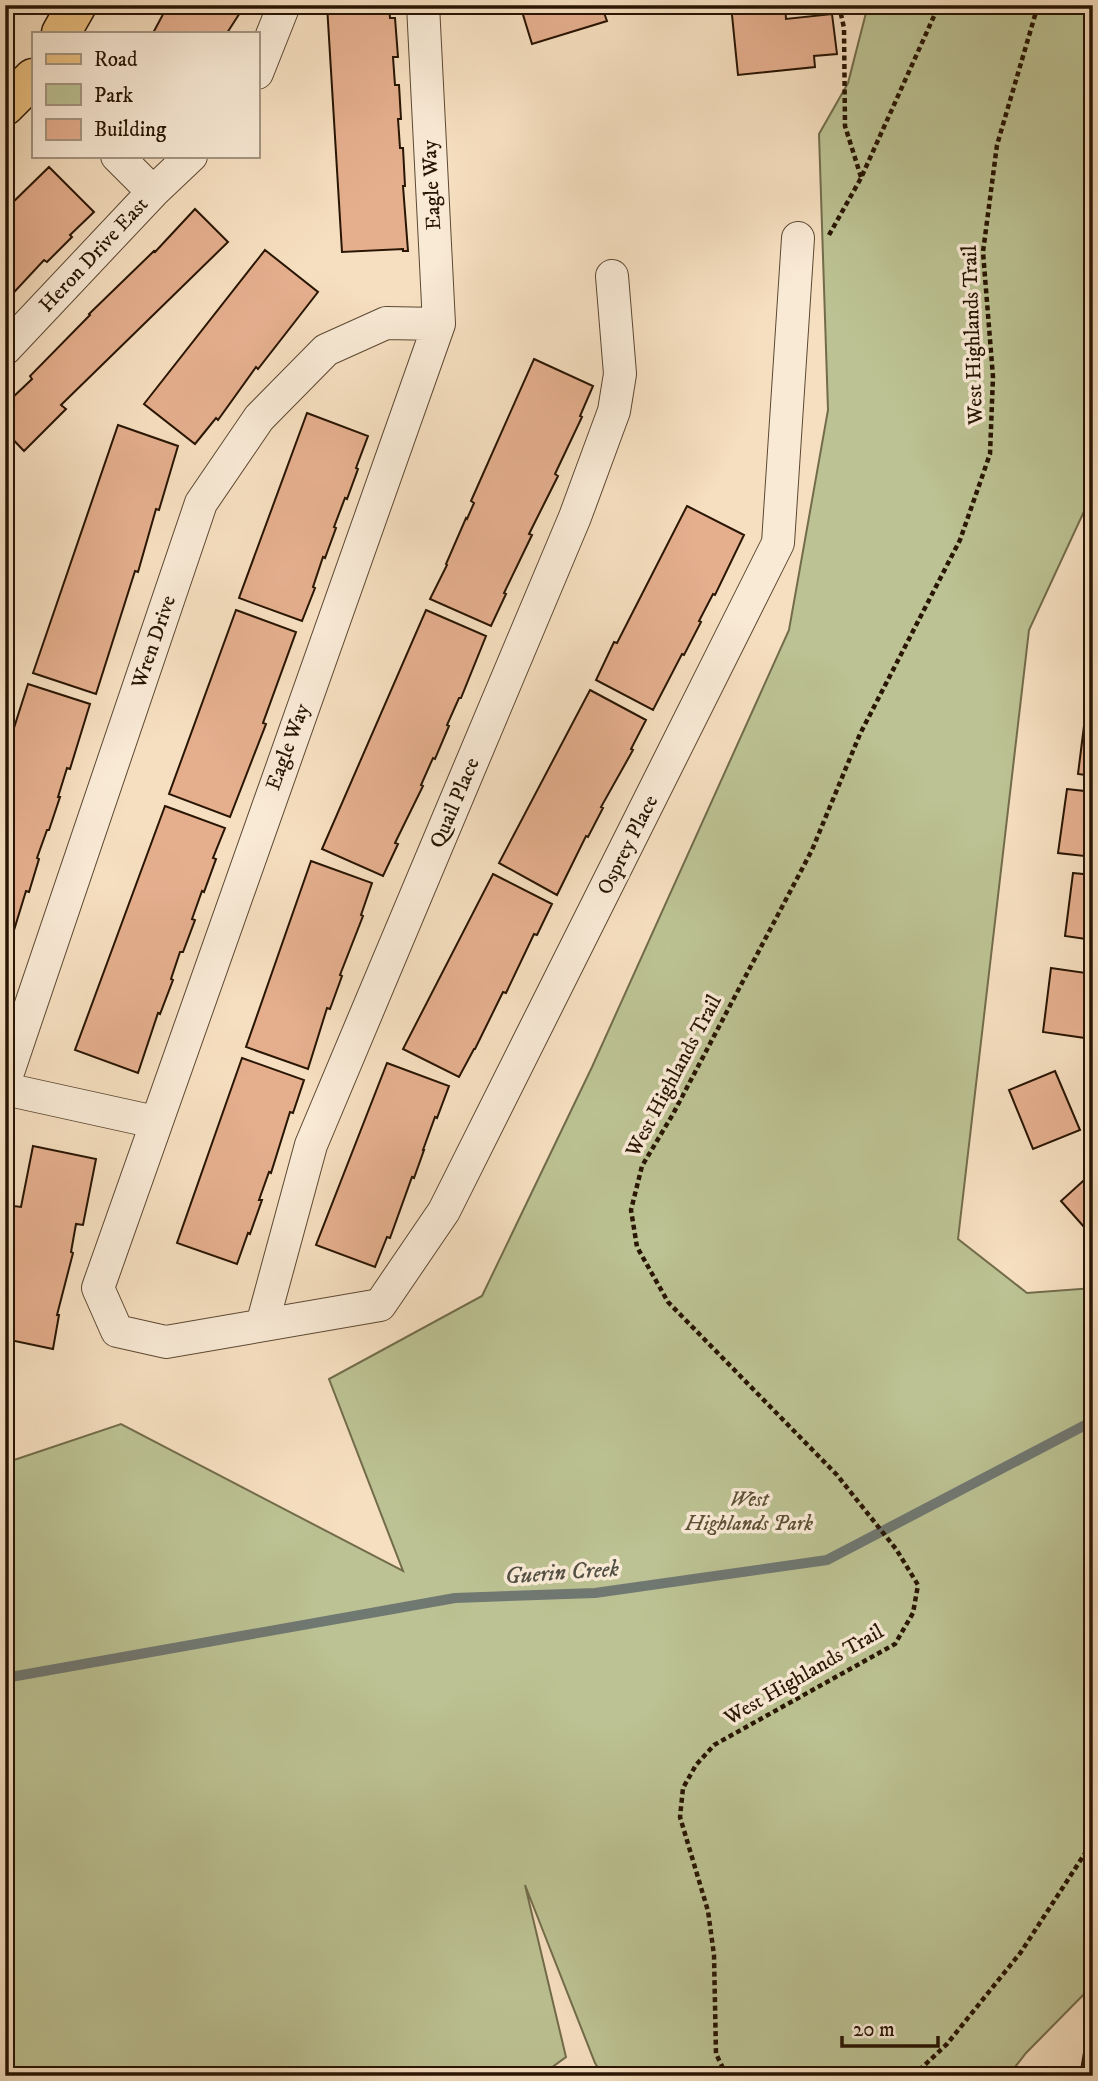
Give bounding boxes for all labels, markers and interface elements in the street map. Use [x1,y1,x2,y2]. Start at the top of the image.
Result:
legend [32,32,259,158]
text: Road [94,47,138,73]
text: Park [94,83,134,109]
text: Building [94,117,167,143]
street label: Eagle Way [417,138,447,231]
street label: Heron Drive East [34,192,154,318]
street label: West Highlands Trail [957,244,989,426]
street label: Wren Drive [126,592,182,693]
street label: Eagle Way [260,699,316,794]
street label: Quail Place [424,753,486,852]
street label: Osprey Place [592,791,664,899]
street label: West Highlands Trail [620,990,728,1162]
park label: West Highlands Park [684,1487,813,1537]
water label: Guerin Creek [504,1555,620,1591]
street label: West Highlands Trail [719,1618,889,1732]
scale bar [842,2004,939,2048]
text: 20 m [853,2017,895,2043]

